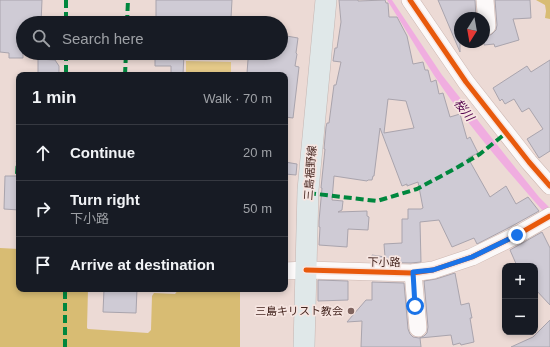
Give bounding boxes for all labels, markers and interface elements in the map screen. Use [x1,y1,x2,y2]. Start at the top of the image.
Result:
north arrow [454,12,490,48]
search box [16,16,288,60]
icon: search [30,27,52,49]
text: Search here [62,30,144,47]
text: 1 min [32,88,76,107]
text: Walk · 70 m [203,91,272,106]
water label: 桜川 [451,96,478,125]
icon: ahead [32,142,54,164]
text: Continue [70,144,135,161]
text: 20 m [243,145,272,160]
street label: 三島裾野線 [302,145,318,201]
text: Turn right [70,191,140,208]
icon: right [32,198,54,220]
text: 50 m [243,201,272,216]
text: 下小路 [70,211,109,226]
route end [508,226,526,244]
icon: arrive [32,254,54,276]
text: Arrive at destination [70,256,215,273]
street label: 下小路 [367,256,401,268]
map controls [502,263,538,335]
button: + [502,263,538,299]
route start [406,297,424,315]
button: − [502,299,538,335]
place label: 三島キリスト教会 [255,305,343,317]
marker: 三島キリスト教会 [346,306,356,316]

